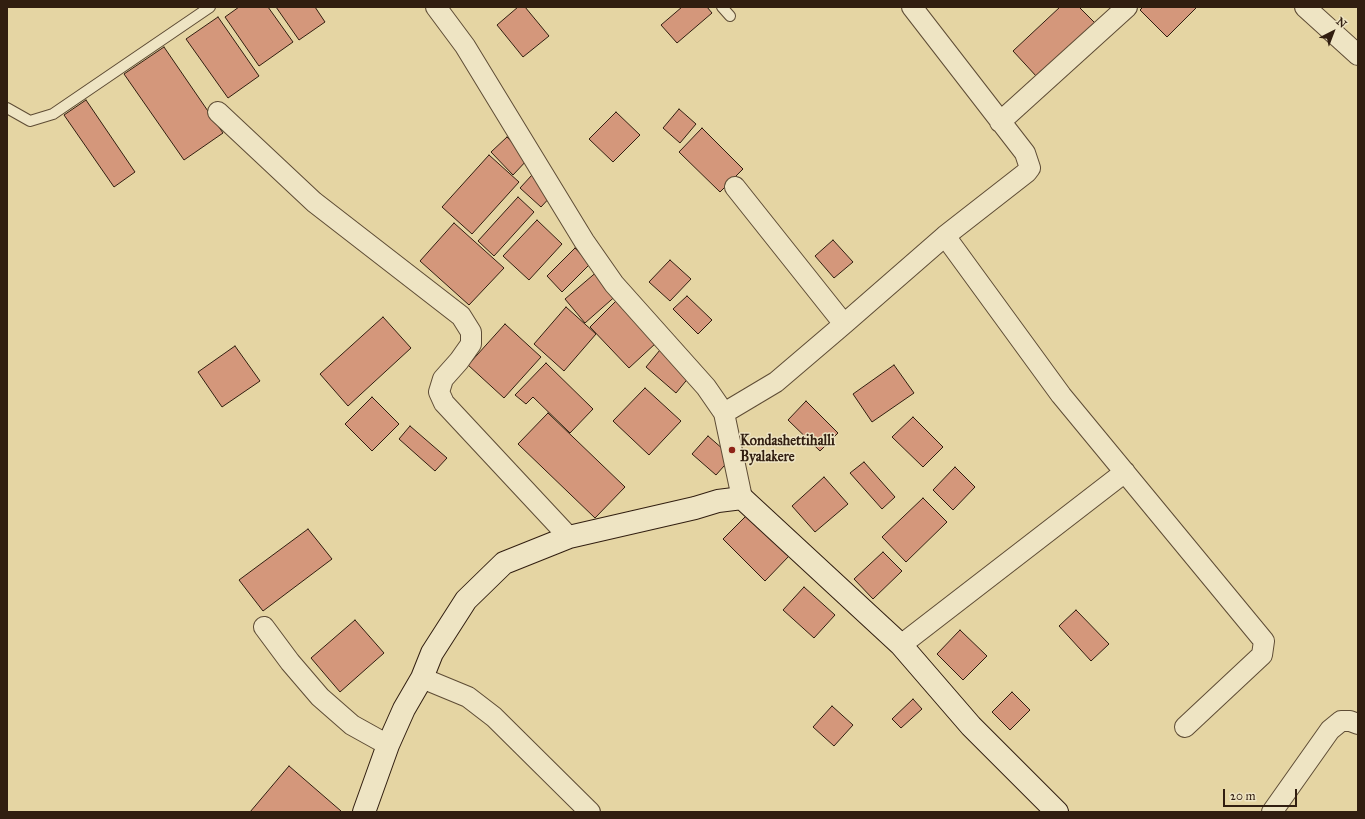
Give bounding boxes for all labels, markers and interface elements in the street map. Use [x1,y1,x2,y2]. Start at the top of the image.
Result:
north arrow [1313,12,1353,52]
text: N [1334,15,1349,31]
place label: Kondashettihalli Byalakere [740,434,835,466]
marker: Kondashettihalli Byalakere [727,445,737,455]
scale bar [1225,781,1299,807]
text: 20 m [1230,789,1256,803]

